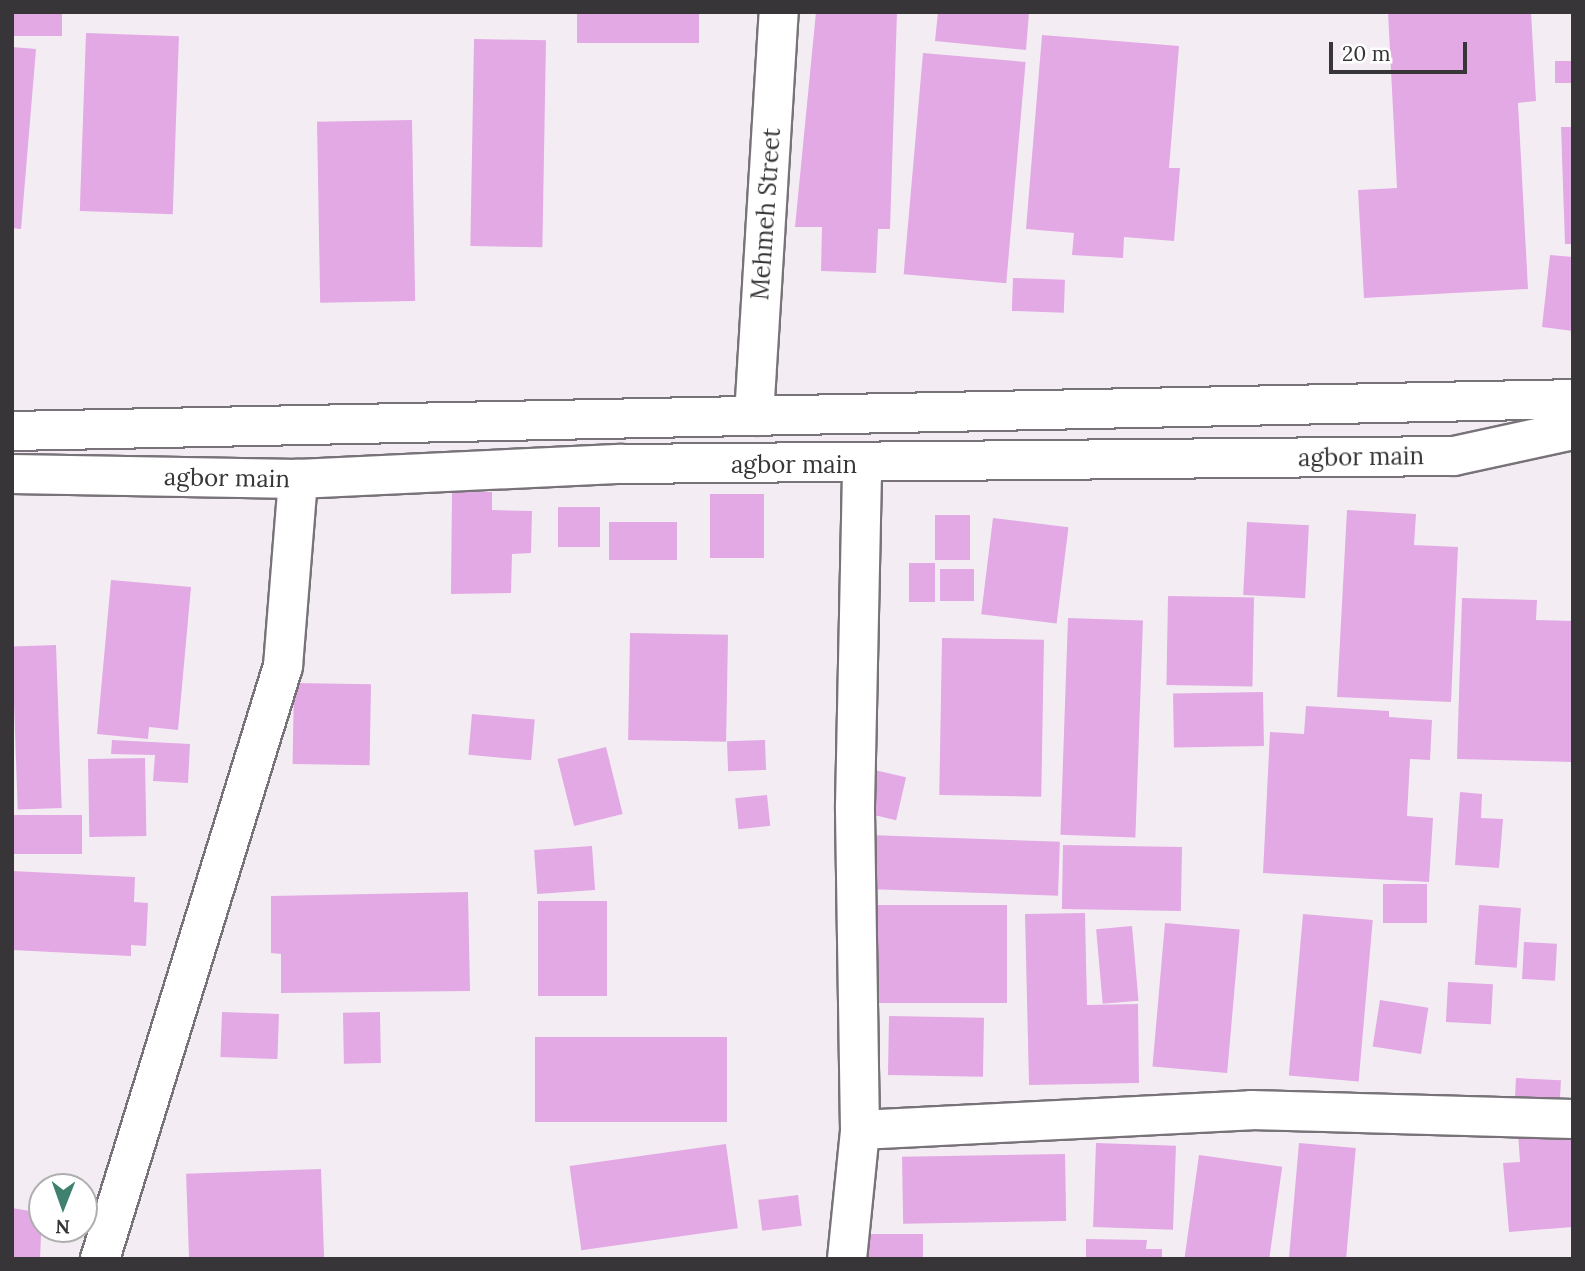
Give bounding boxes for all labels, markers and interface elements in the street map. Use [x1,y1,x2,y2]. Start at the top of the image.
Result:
scale bar [1333,28,1471,72]
text: 20 m [1342,40,1391,67]
street label: Mehmeh Street [746,127,786,301]
street label: agbor main [1298,442,1424,472]
street label: agbor main [731,451,857,479]
street label: agbor main [164,463,290,493]
north arrow [28,1173,98,1243]
text: N [55,1215,70,1239]

